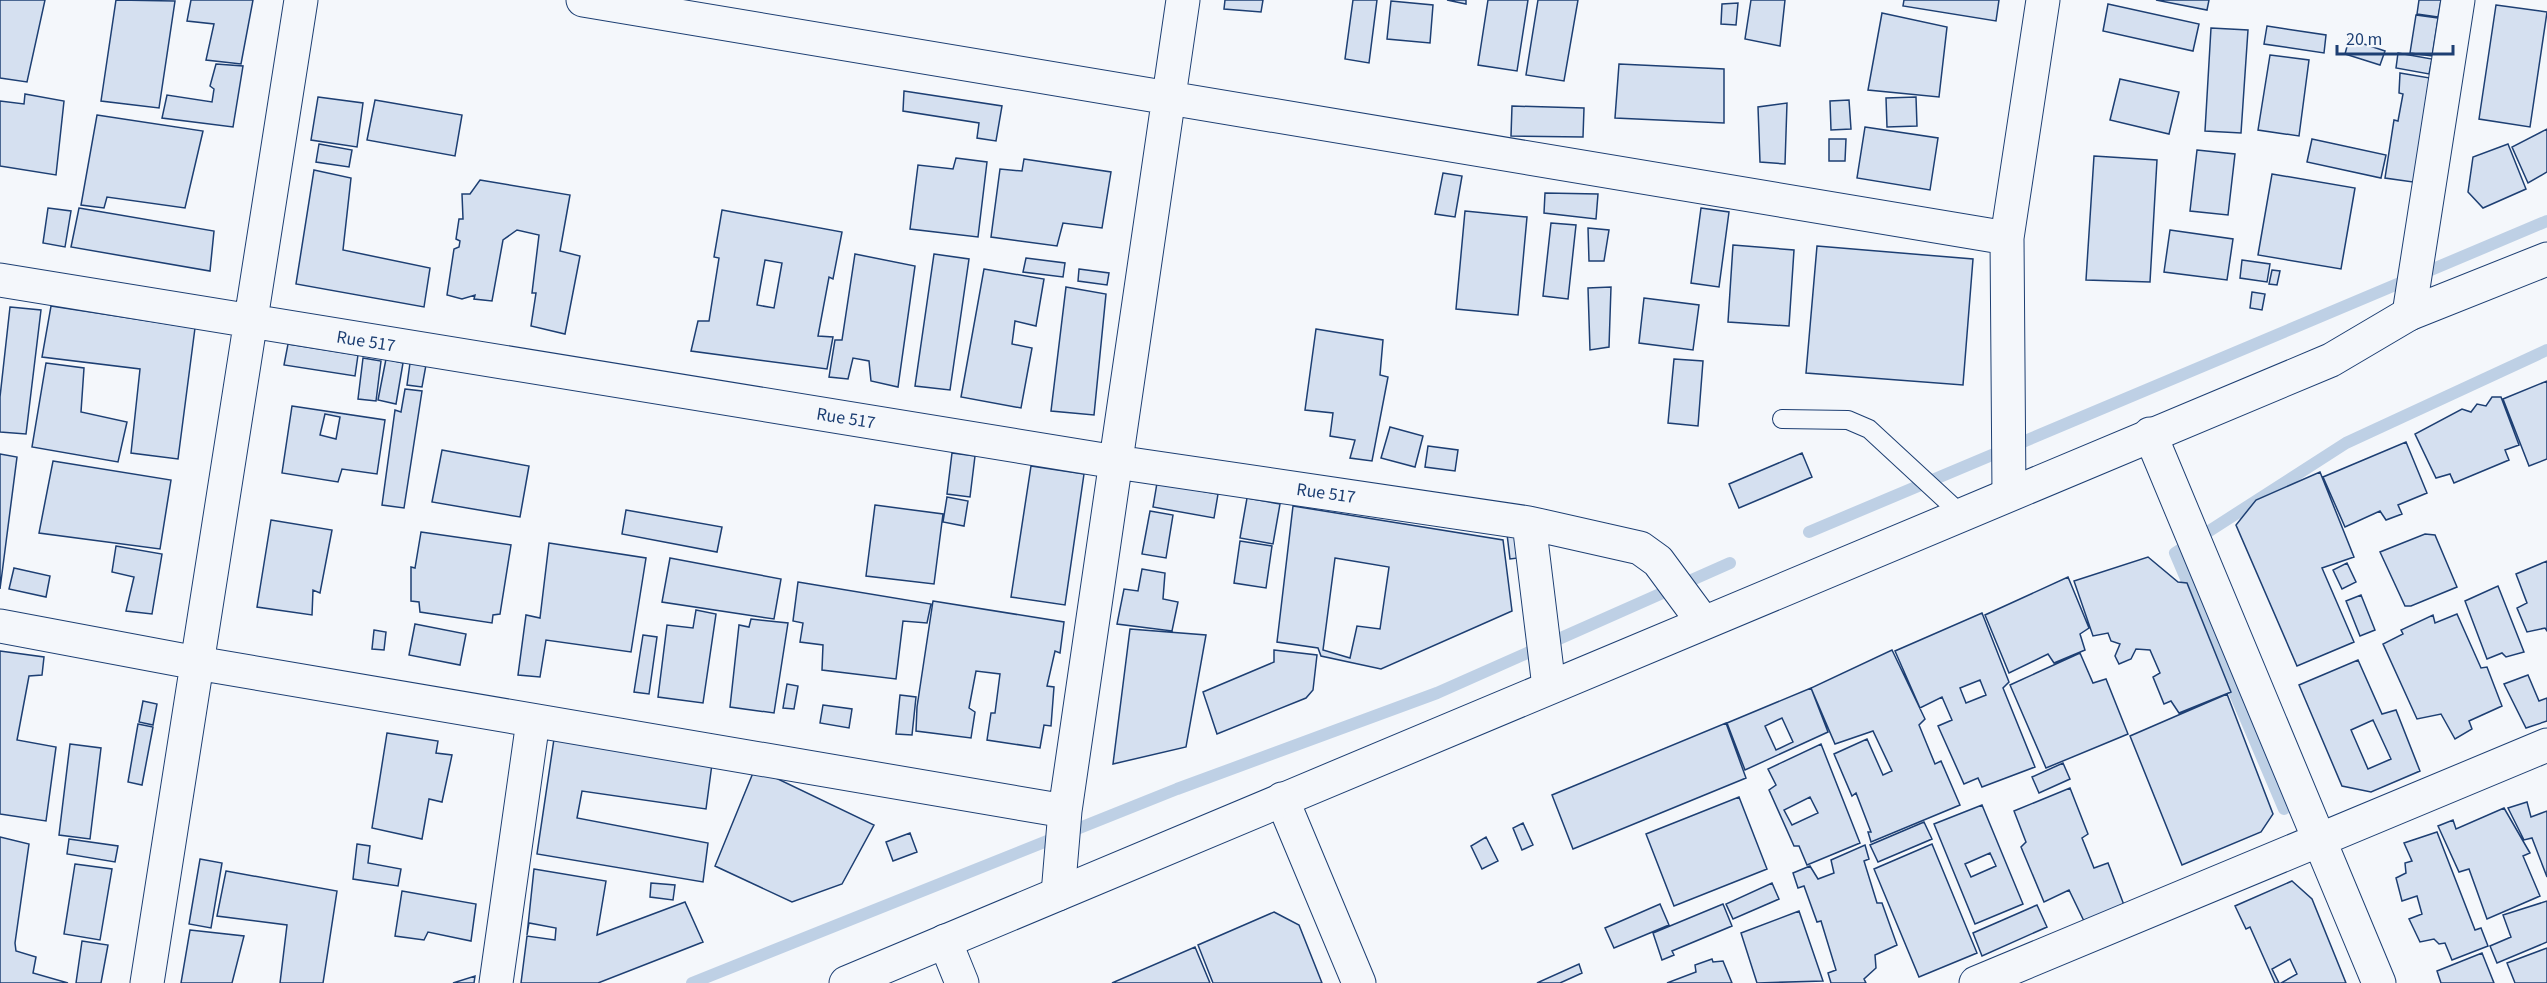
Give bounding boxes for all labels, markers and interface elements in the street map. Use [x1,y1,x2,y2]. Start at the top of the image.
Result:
scale bar [2337,18,2452,56]
text: 20 m [2346,27,2382,52]
street label: Rue 517 [335,325,397,358]
street label: Rue 517 [815,402,877,435]
street label: Rue 517 [1295,477,1357,510]

